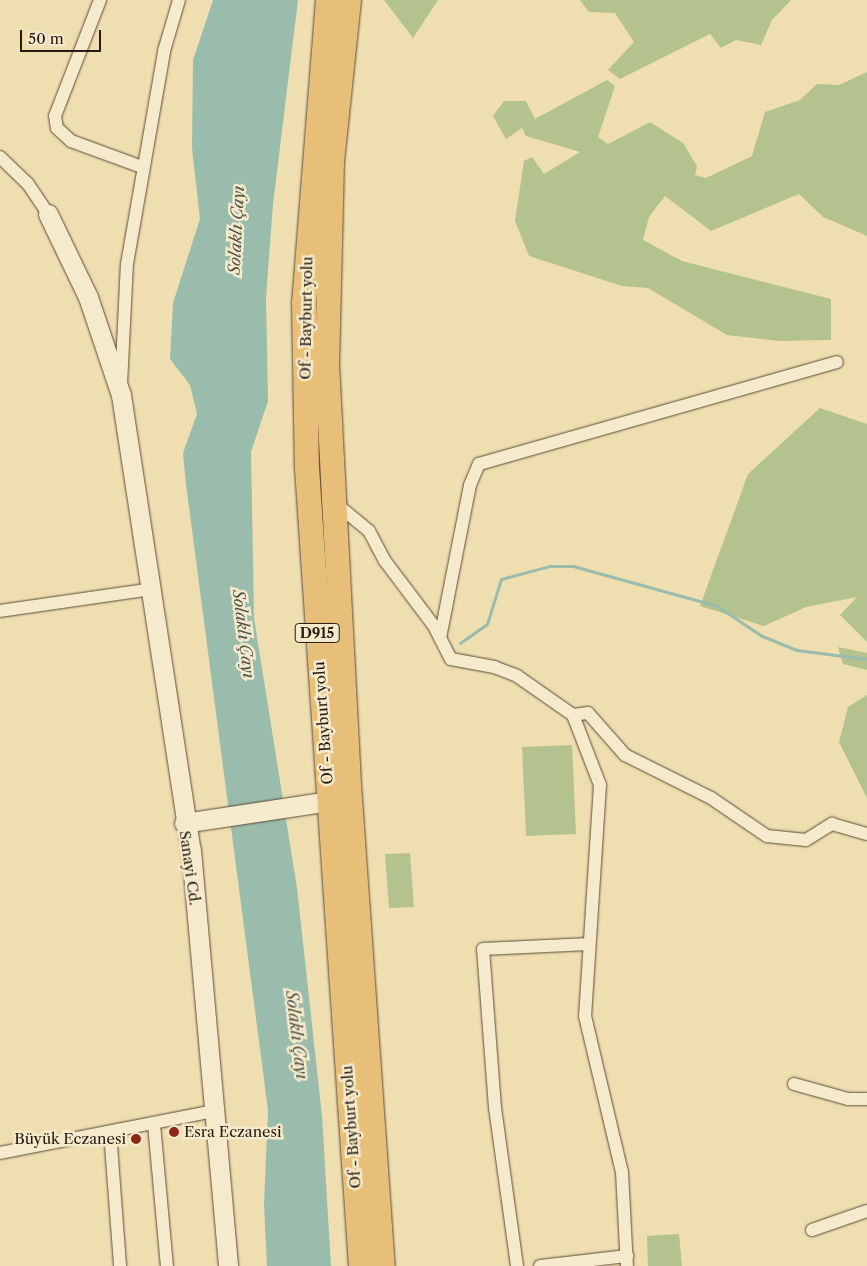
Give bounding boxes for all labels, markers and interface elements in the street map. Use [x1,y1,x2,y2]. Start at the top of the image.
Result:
scale bar [22,20,104,52]
text: 50 m [28,29,64,48]
water label: Solaklı Çayı [224,185,248,275]
street label: Of - Bayburt yolu [296,256,316,380]
water label: Solaklı Çayı [229,589,259,679]
road number: D915 [294,622,340,644]
street label: Of - Bayburt yolu [310,661,336,785]
street label: Sanayi Cd. [176,829,204,907]
water label: Solaklı Çayı [282,990,312,1080]
street label: Of - Bayburt yolu [338,1065,364,1189]
place label: Esra Eczanesi [184,1123,282,1141]
marker: Esra Eczanesi [168,1126,180,1138]
place label: Büyük Eczanesi [14,1130,126,1148]
marker: Büyük Eczanesi [130,1133,142,1145]

